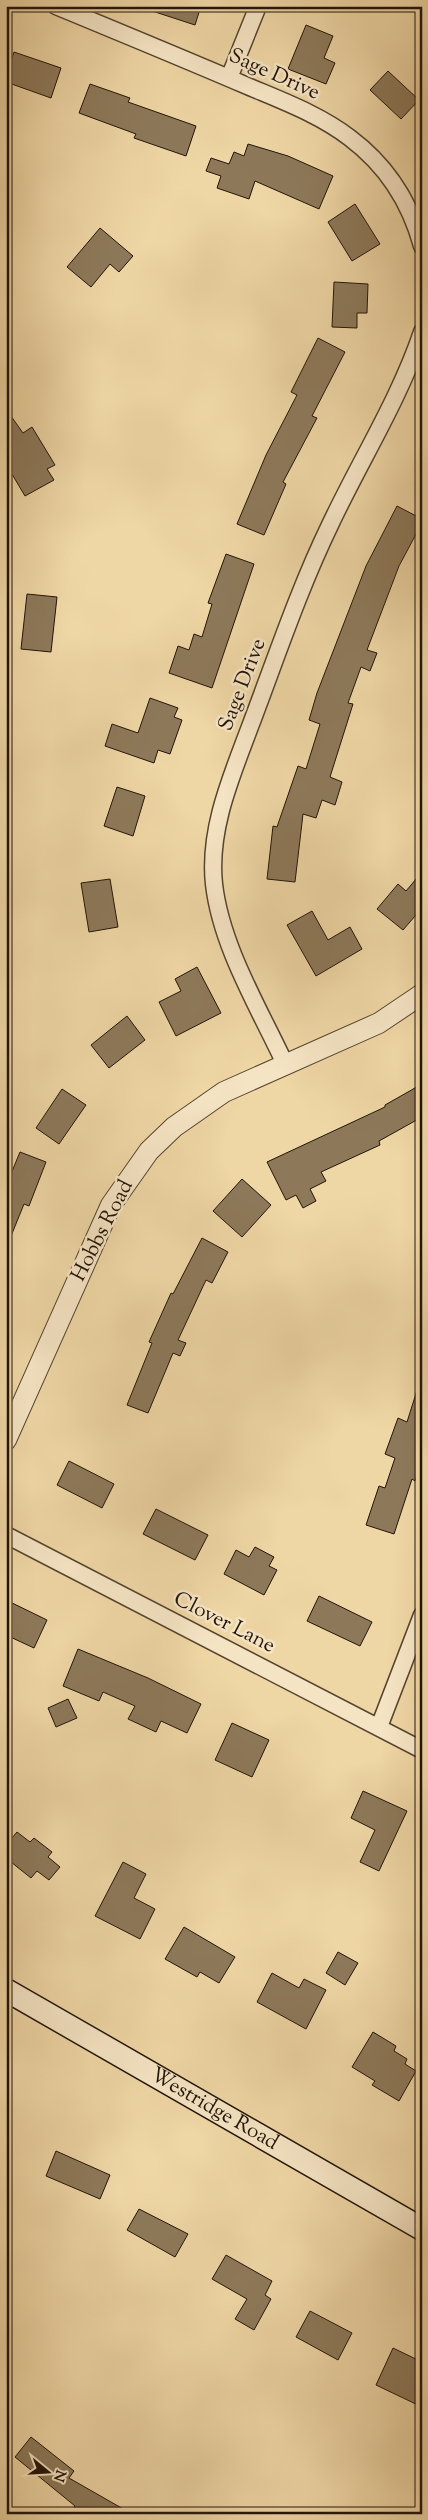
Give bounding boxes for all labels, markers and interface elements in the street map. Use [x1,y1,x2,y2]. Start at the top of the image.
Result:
street label: Sage Drive [224,42,324,108]
street label: Sage Drive [212,634,274,736]
street label: Hobbs Road [65,1175,142,1287]
street label: Clover Lane [168,1585,280,1661]
street label: Westridge Road [144,2061,284,2158]
north arrow [22,2448,72,2498]
text: N [47,2467,70,2484]

